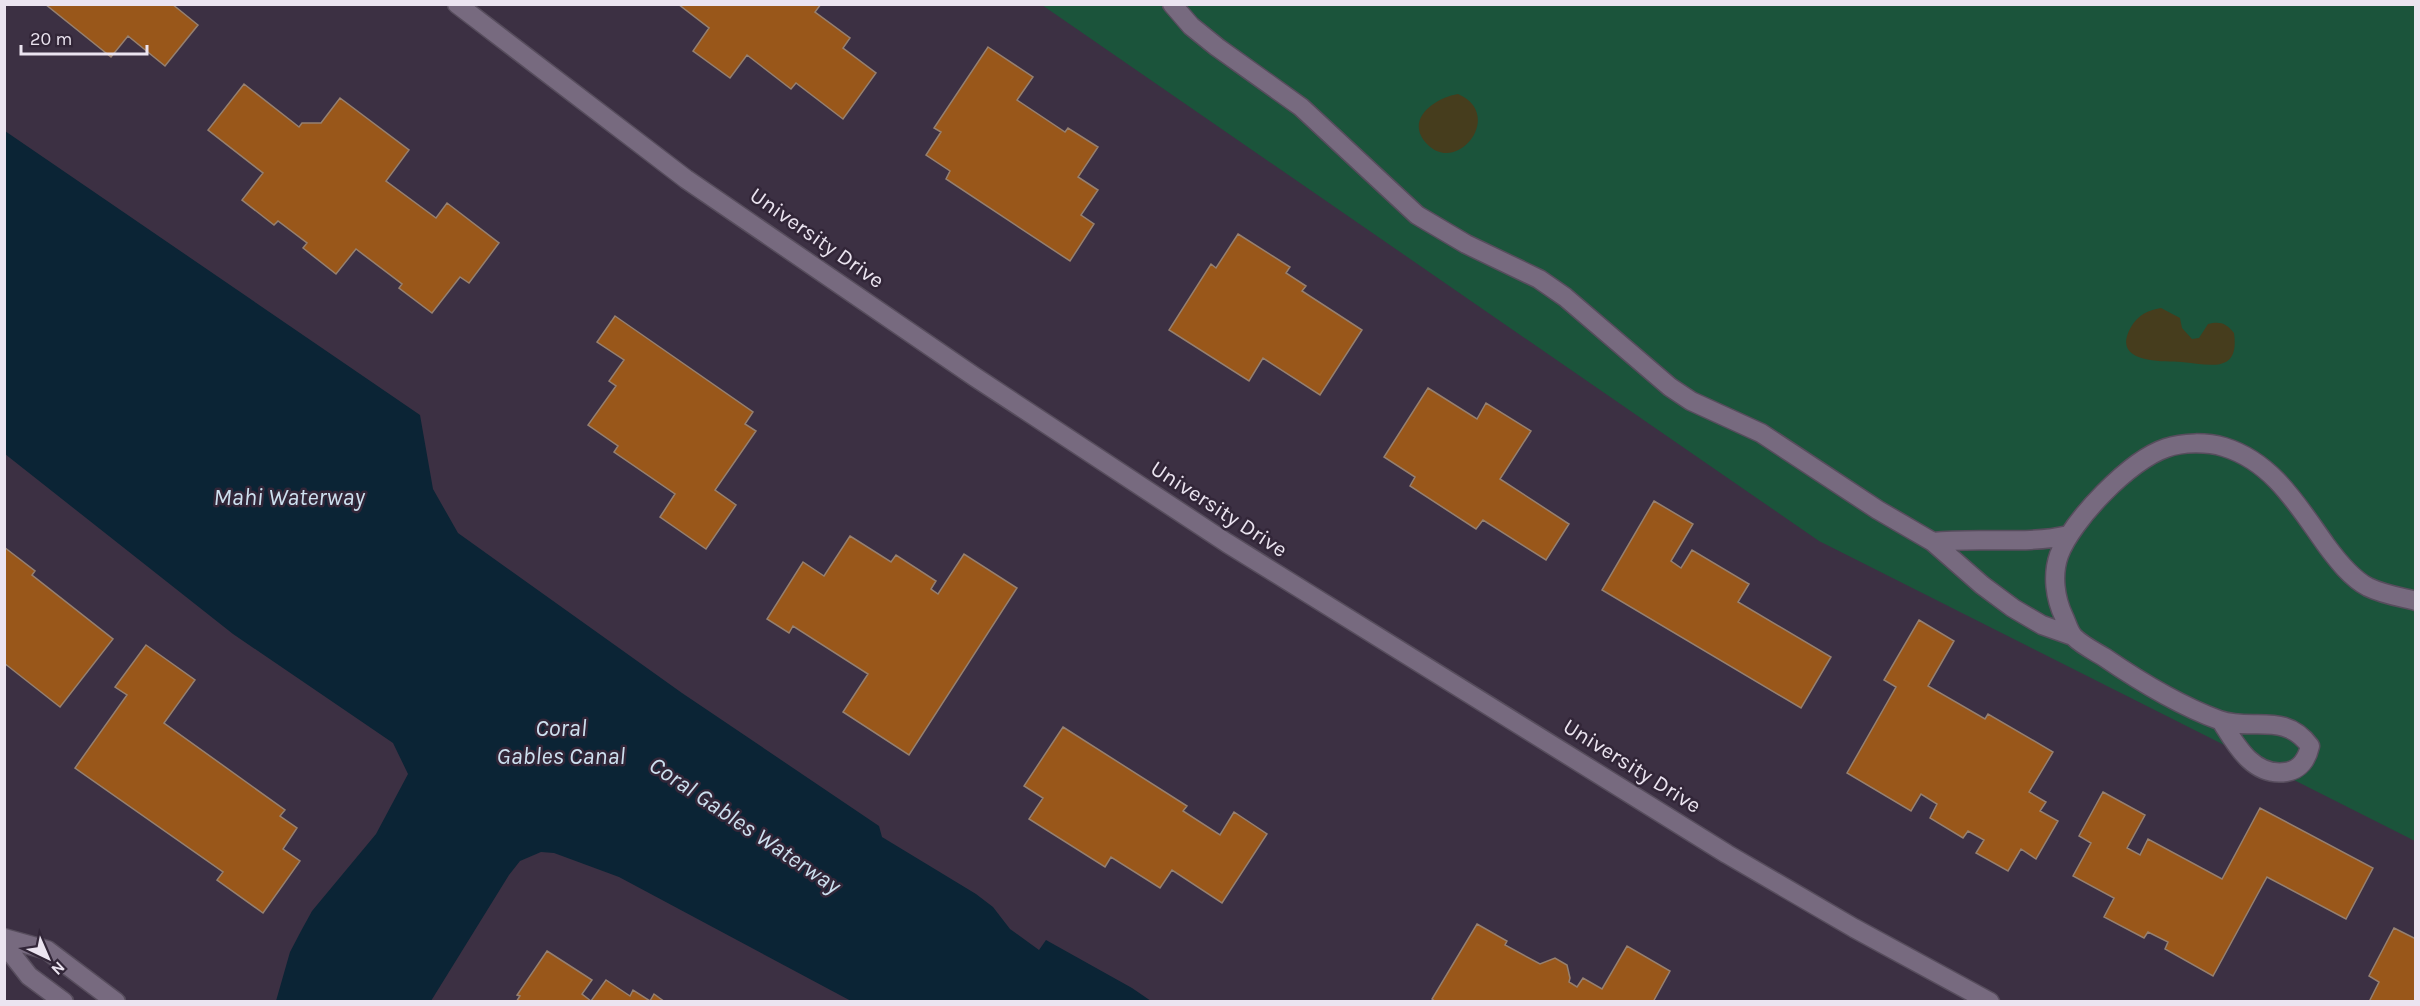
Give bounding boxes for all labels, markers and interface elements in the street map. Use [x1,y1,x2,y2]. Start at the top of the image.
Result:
scale bar [21,18,147,56]
text: 20 m [30,28,72,50]
street label: University Drive [745,182,889,294]
street label: University Drive [1146,455,1292,563]
water label: Mahi Waterway [213,483,365,511]
street label: University Drive [1558,713,1706,819]
water label: Coral Gables Canal [497,714,625,770]
water label: Coral Gables Waterway [644,750,847,900]
north arrow [18,928,78,988]
text: N [47,958,69,979]

